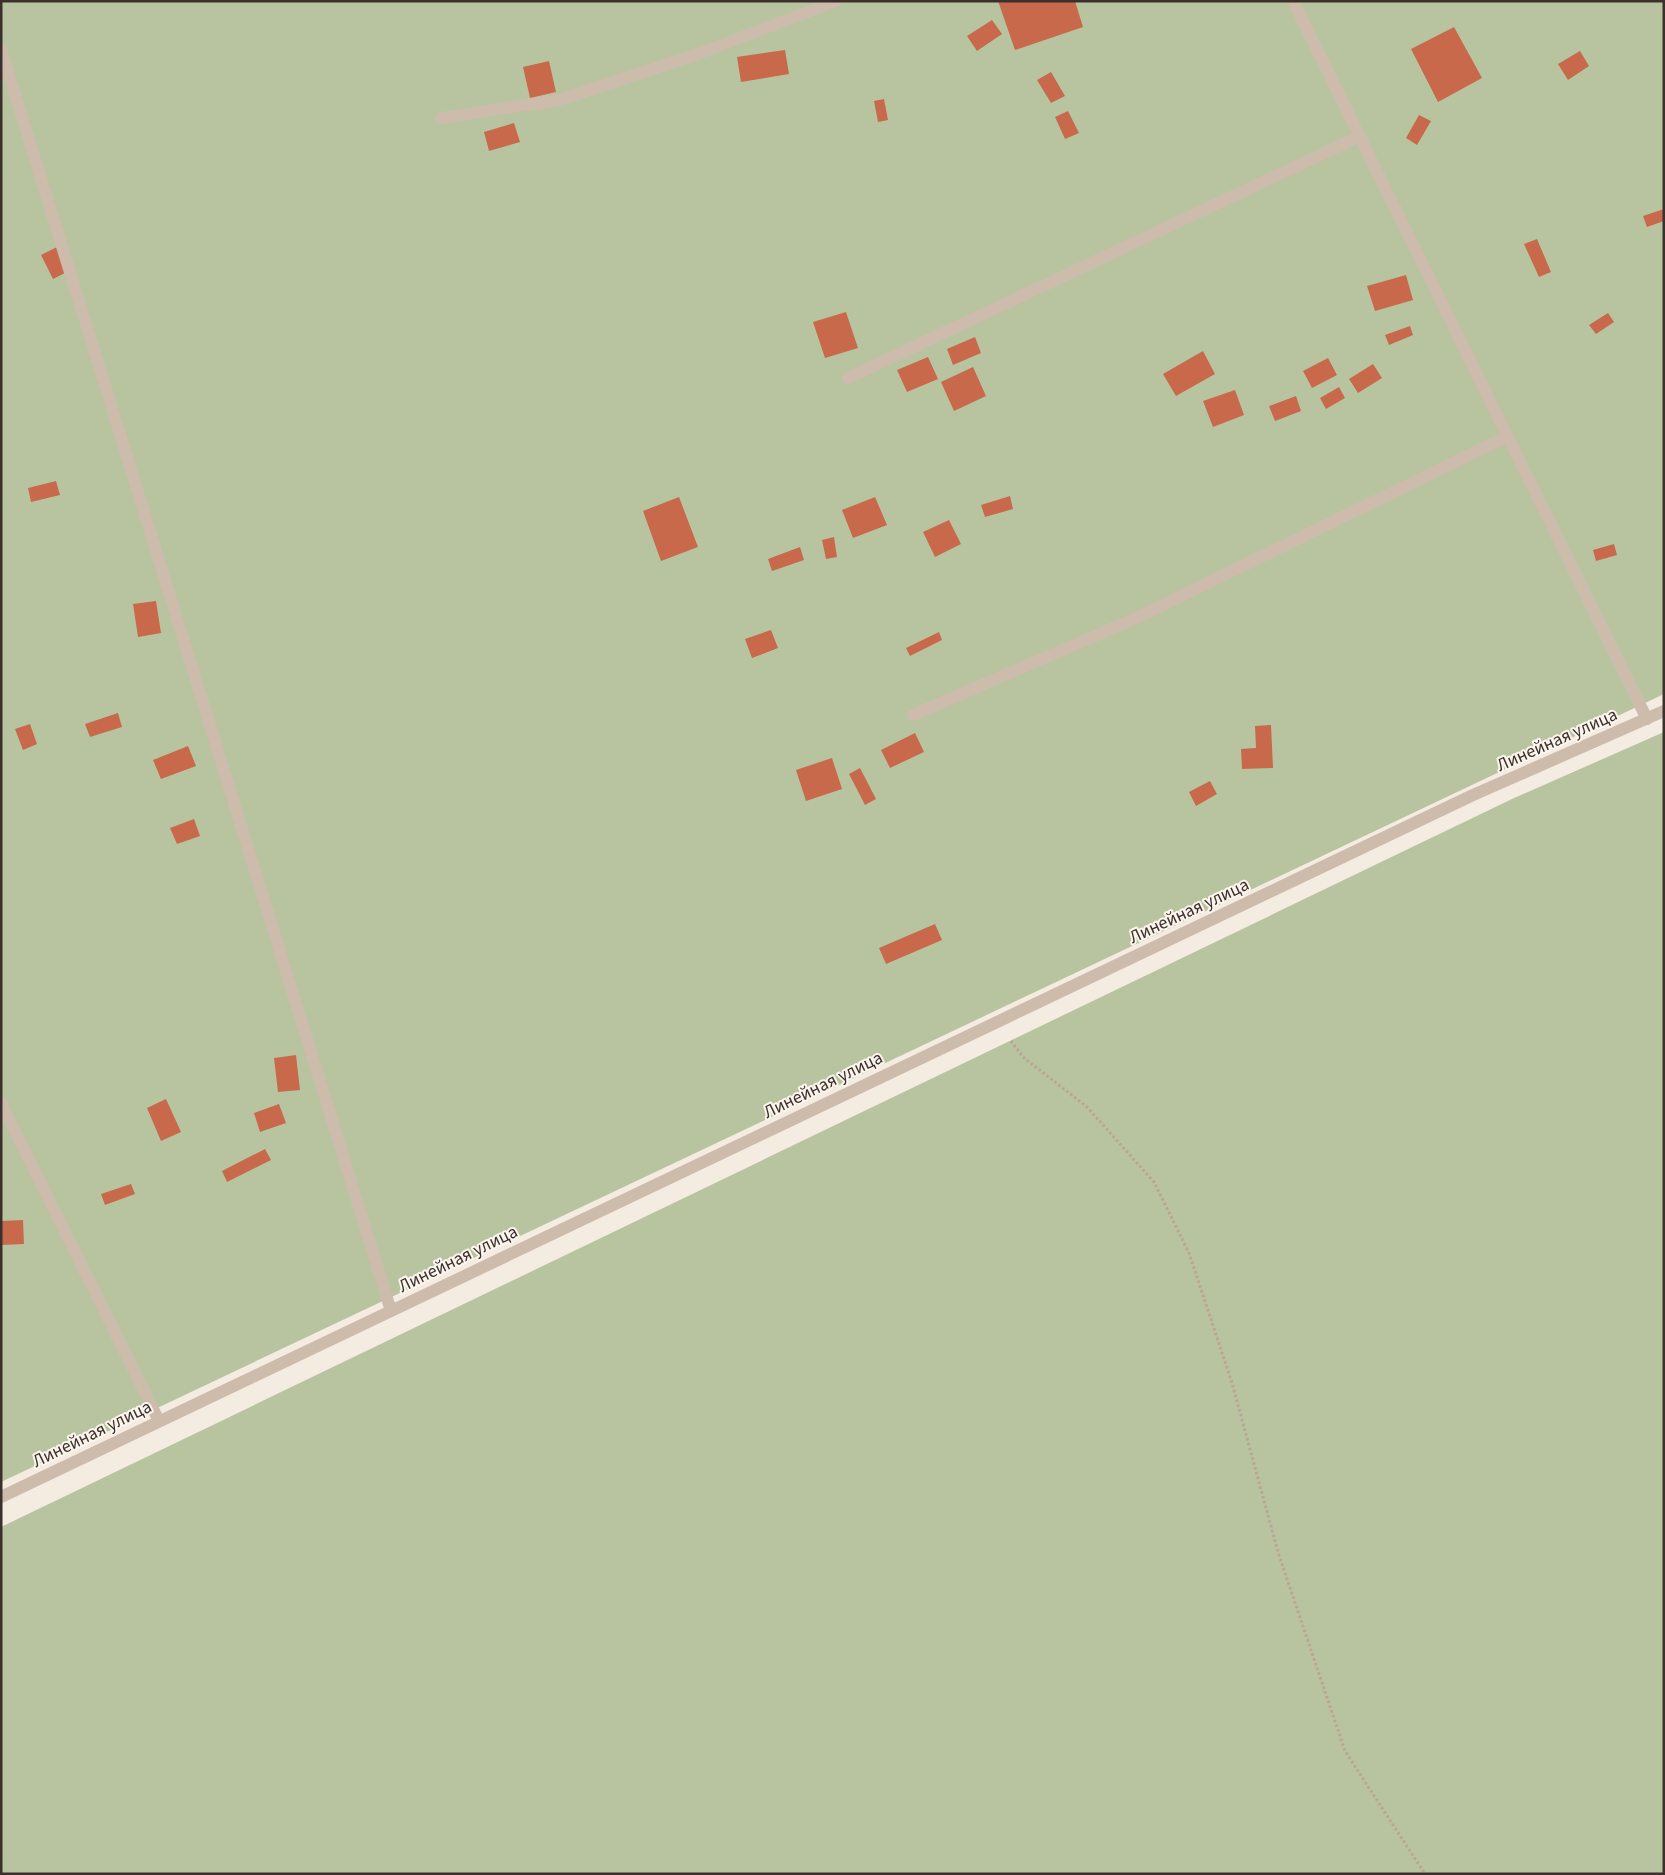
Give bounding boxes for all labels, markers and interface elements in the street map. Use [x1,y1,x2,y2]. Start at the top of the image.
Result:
street label: Линейная улица [1493,702,1621,778]
street label: Линейная улица [1125,872,1253,950]
street label: Линейная улица [759,1045,887,1125]
street label: Линейная улица [394,1219,522,1299]
street label: Линейная улица [28,1394,156,1474]

